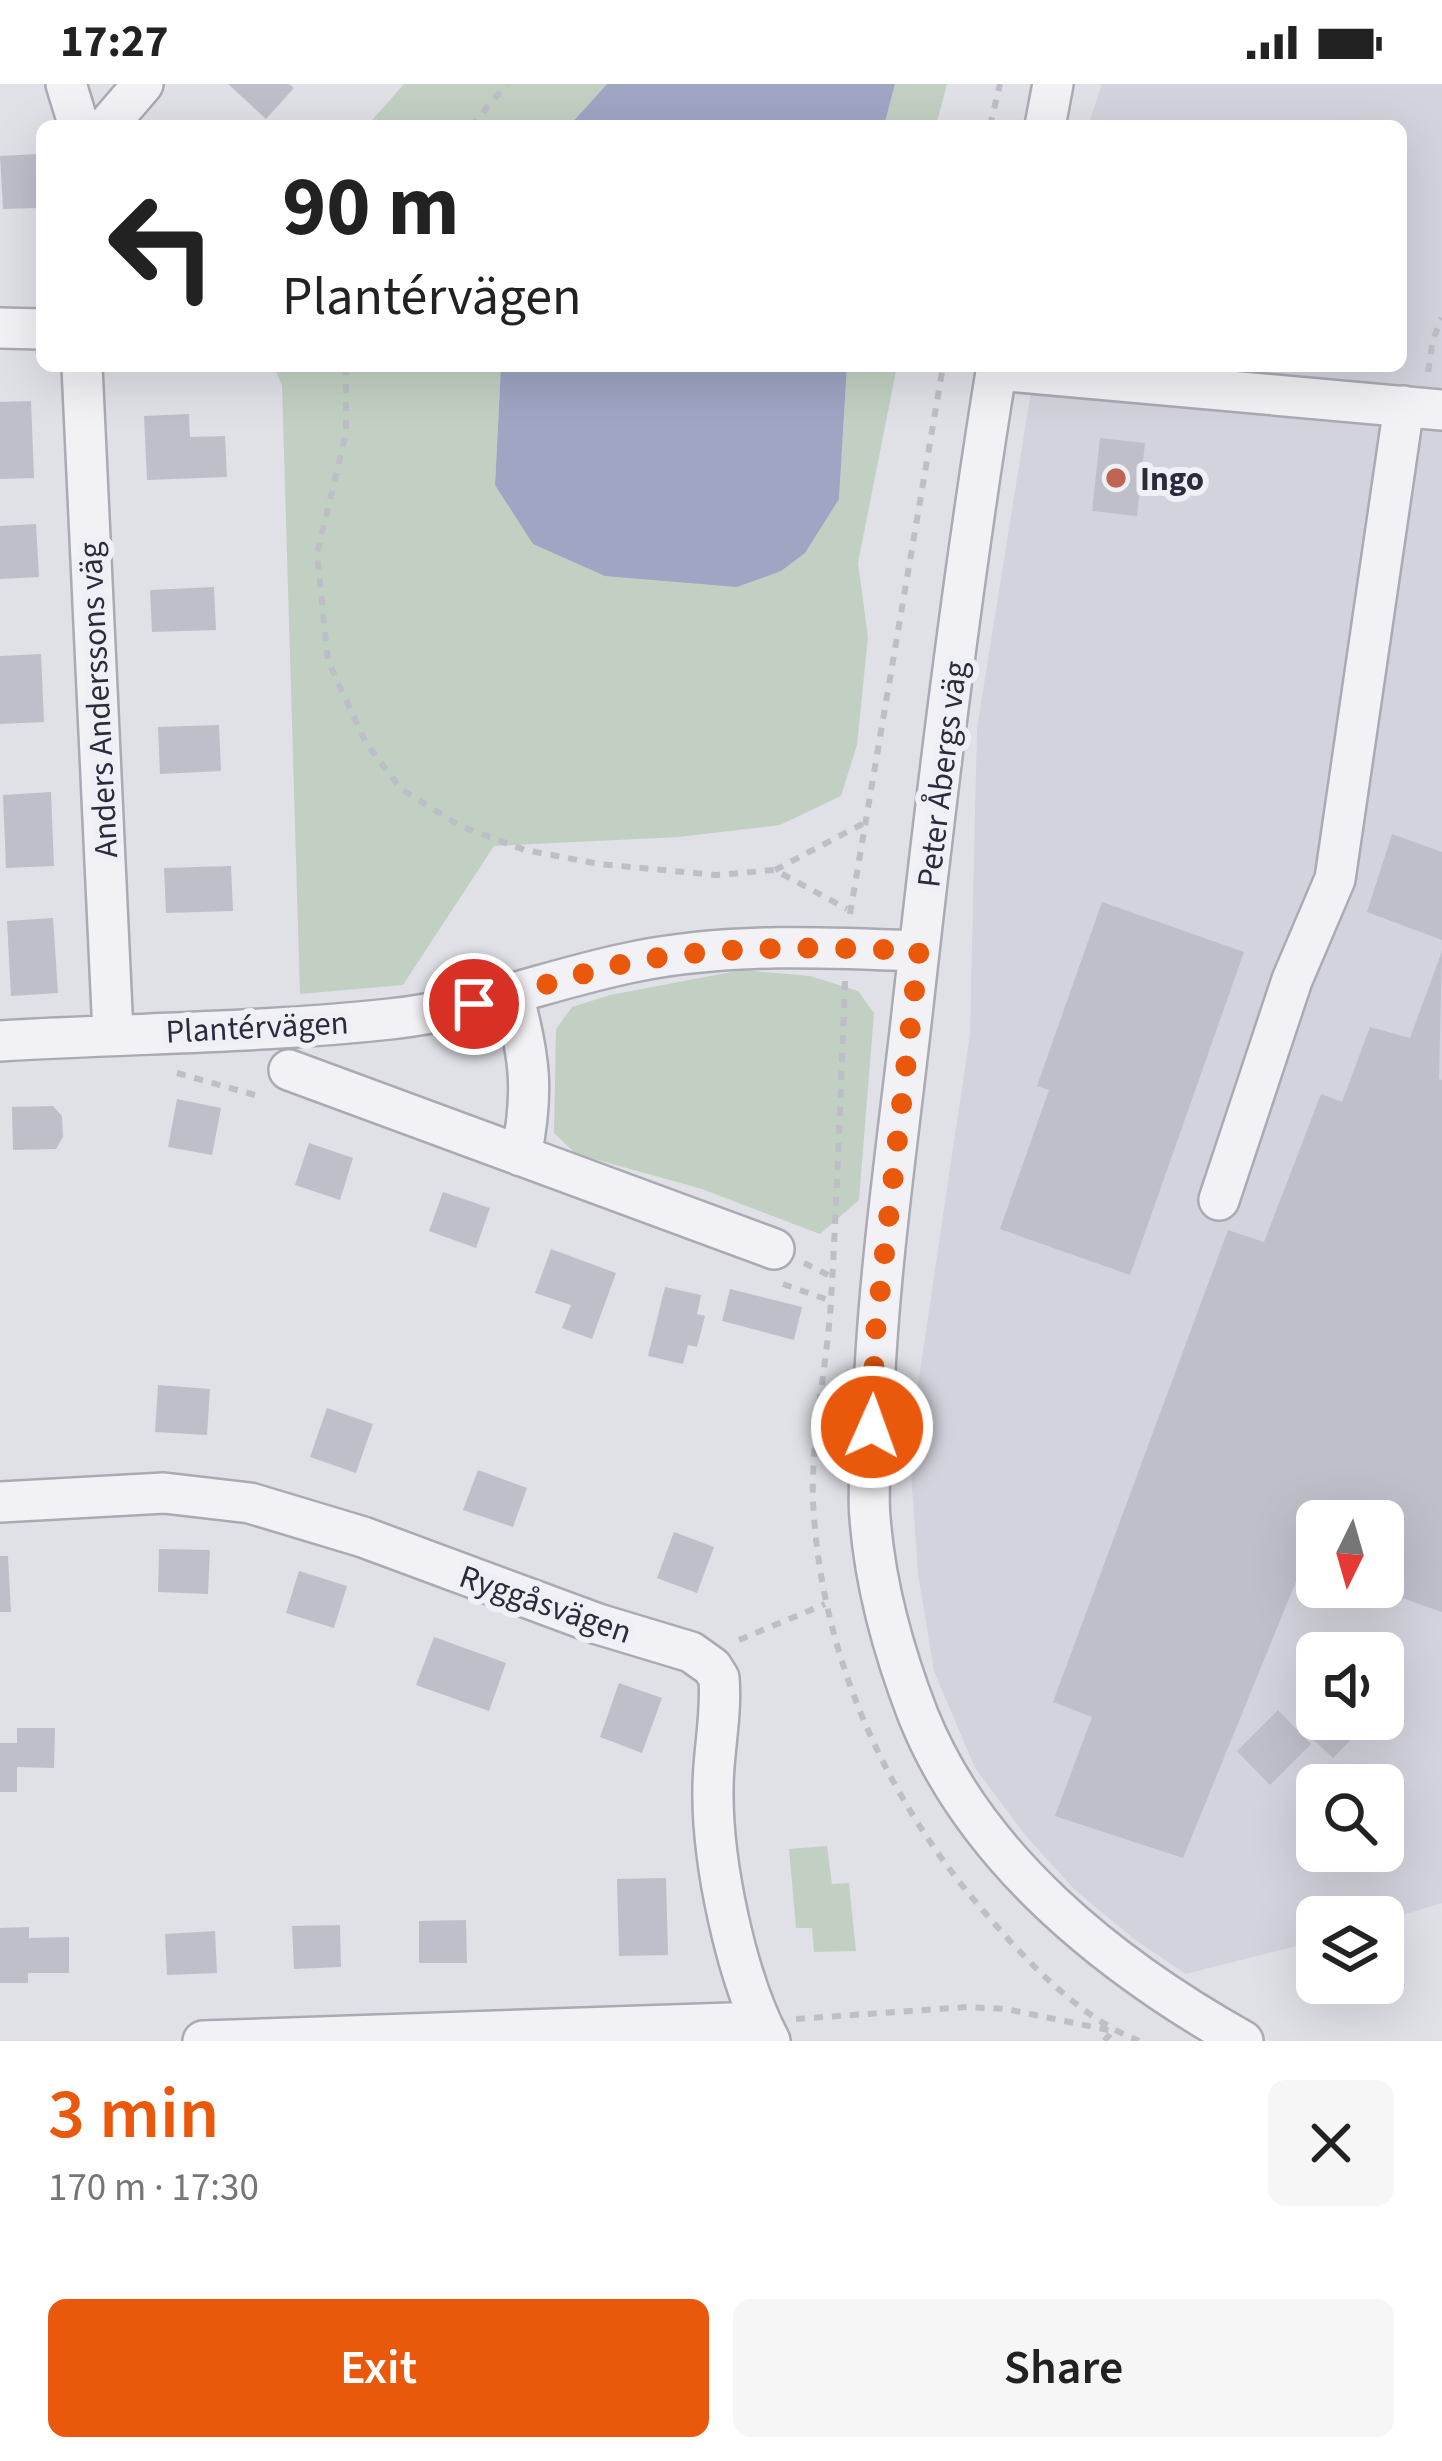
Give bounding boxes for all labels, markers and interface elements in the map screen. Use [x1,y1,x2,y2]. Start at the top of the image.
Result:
text: 17:27 [60,10,169,74]
text: 90 m [282,148,460,268]
icon: left [84,168,240,324]
text: Plantérvägen [282,259,582,336]
place label: Ingo [1140,456,1204,503]
marker: Ingo [1103,465,1129,491]
street label: Anders Anderssons väg [67,540,130,859]
street label: Peter Åbergs väg [905,658,980,890]
pin [423,953,525,1055]
icon: arrive [441,971,507,1037]
street label: Plantérvägen [164,999,350,1056]
position arrow [809,1364,935,1490]
north arrow [1296,1500,1404,1608]
map controls [1296,1500,1404,2004]
street label: Ryggåsvägen [453,1553,638,1656]
button: sound [1296,1632,1404,1740]
button: search [1296,1764,1404,1872]
button: layers [1296,1896,1404,2004]
text: 3 min [48,2063,219,2166]
button: close [1268,2080,1394,2206]
text: 170 m · 17:30 [48,2160,259,2216]
button: Exit [48,2299,709,2437]
button: Share [733,2299,1394,2437]

